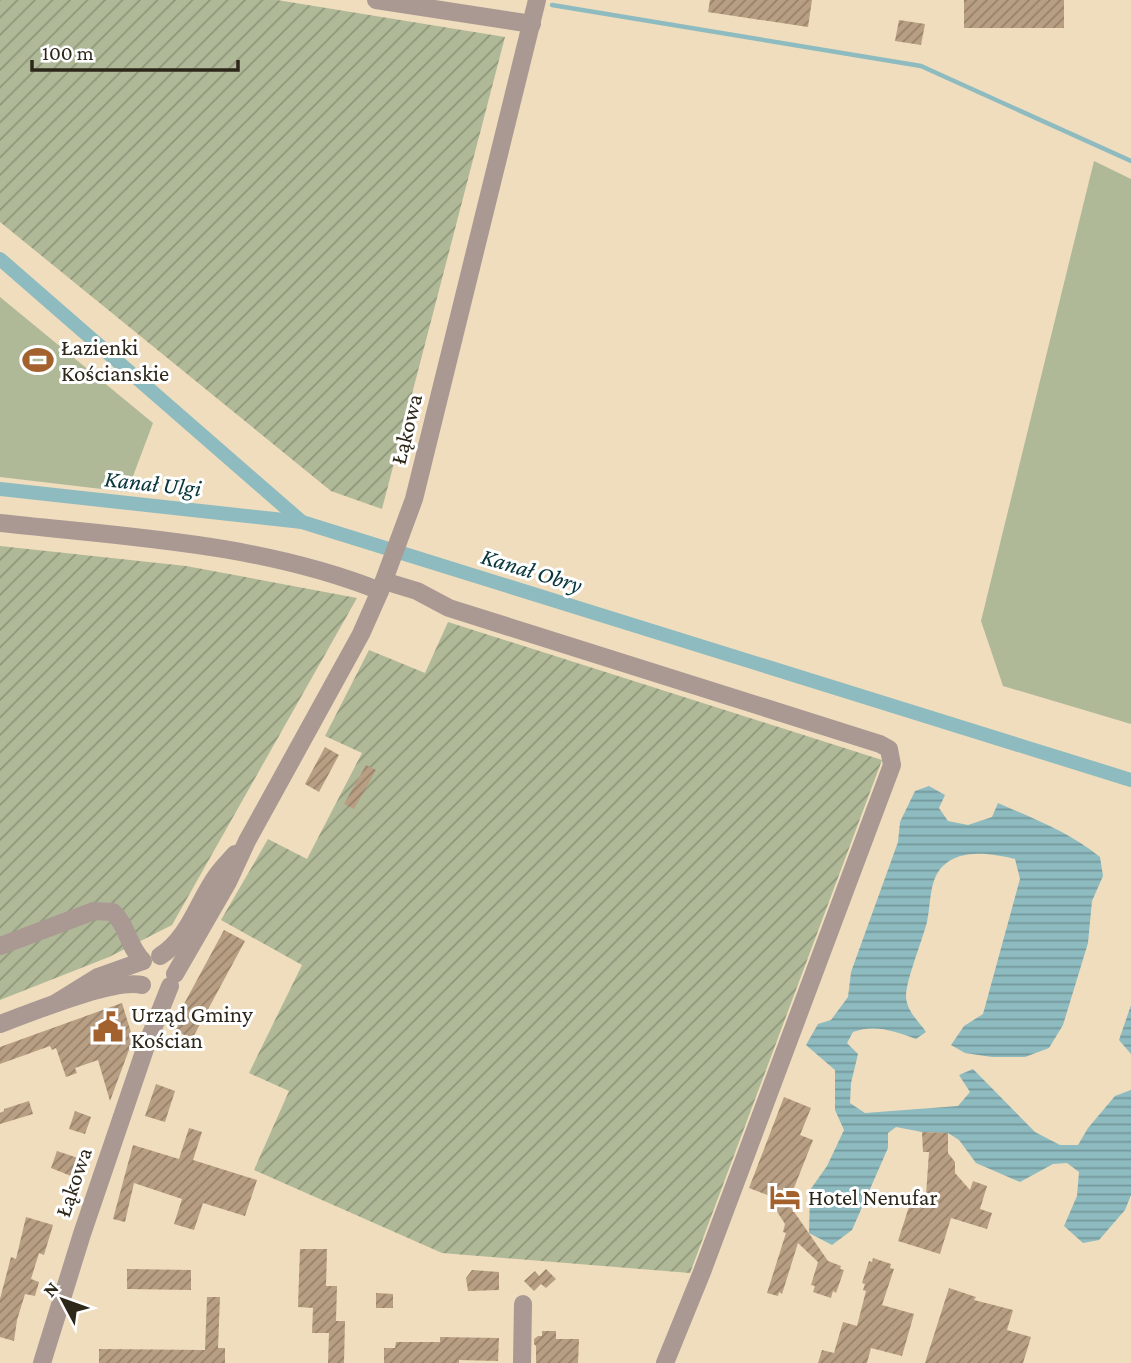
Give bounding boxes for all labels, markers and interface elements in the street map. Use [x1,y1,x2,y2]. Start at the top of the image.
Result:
scale bar [32,28,238,72]
text: 100 m [42,41,94,65]
place label: Łazienki Kościanskie [61,334,169,386]
sports icon: Łazienki Kościanskie [21,343,55,377]
street label: Łąkowa [385,391,427,467]
water label: Kanał Ulgi [103,464,203,502]
water label: Kanał Obry [478,542,586,598]
place label: Urząd Gminy Kościan [131,1001,253,1053]
public building icon: Urząd Gminy Kościan [91,1010,125,1044]
street label: Łąkowa [49,1144,97,1220]
hotel icon: Hotel Nenufar [768,1180,802,1214]
place label: Hotel Nenufar [808,1184,938,1210]
north arrow [28,1265,98,1335]
text: N [38,1277,63,1301]

